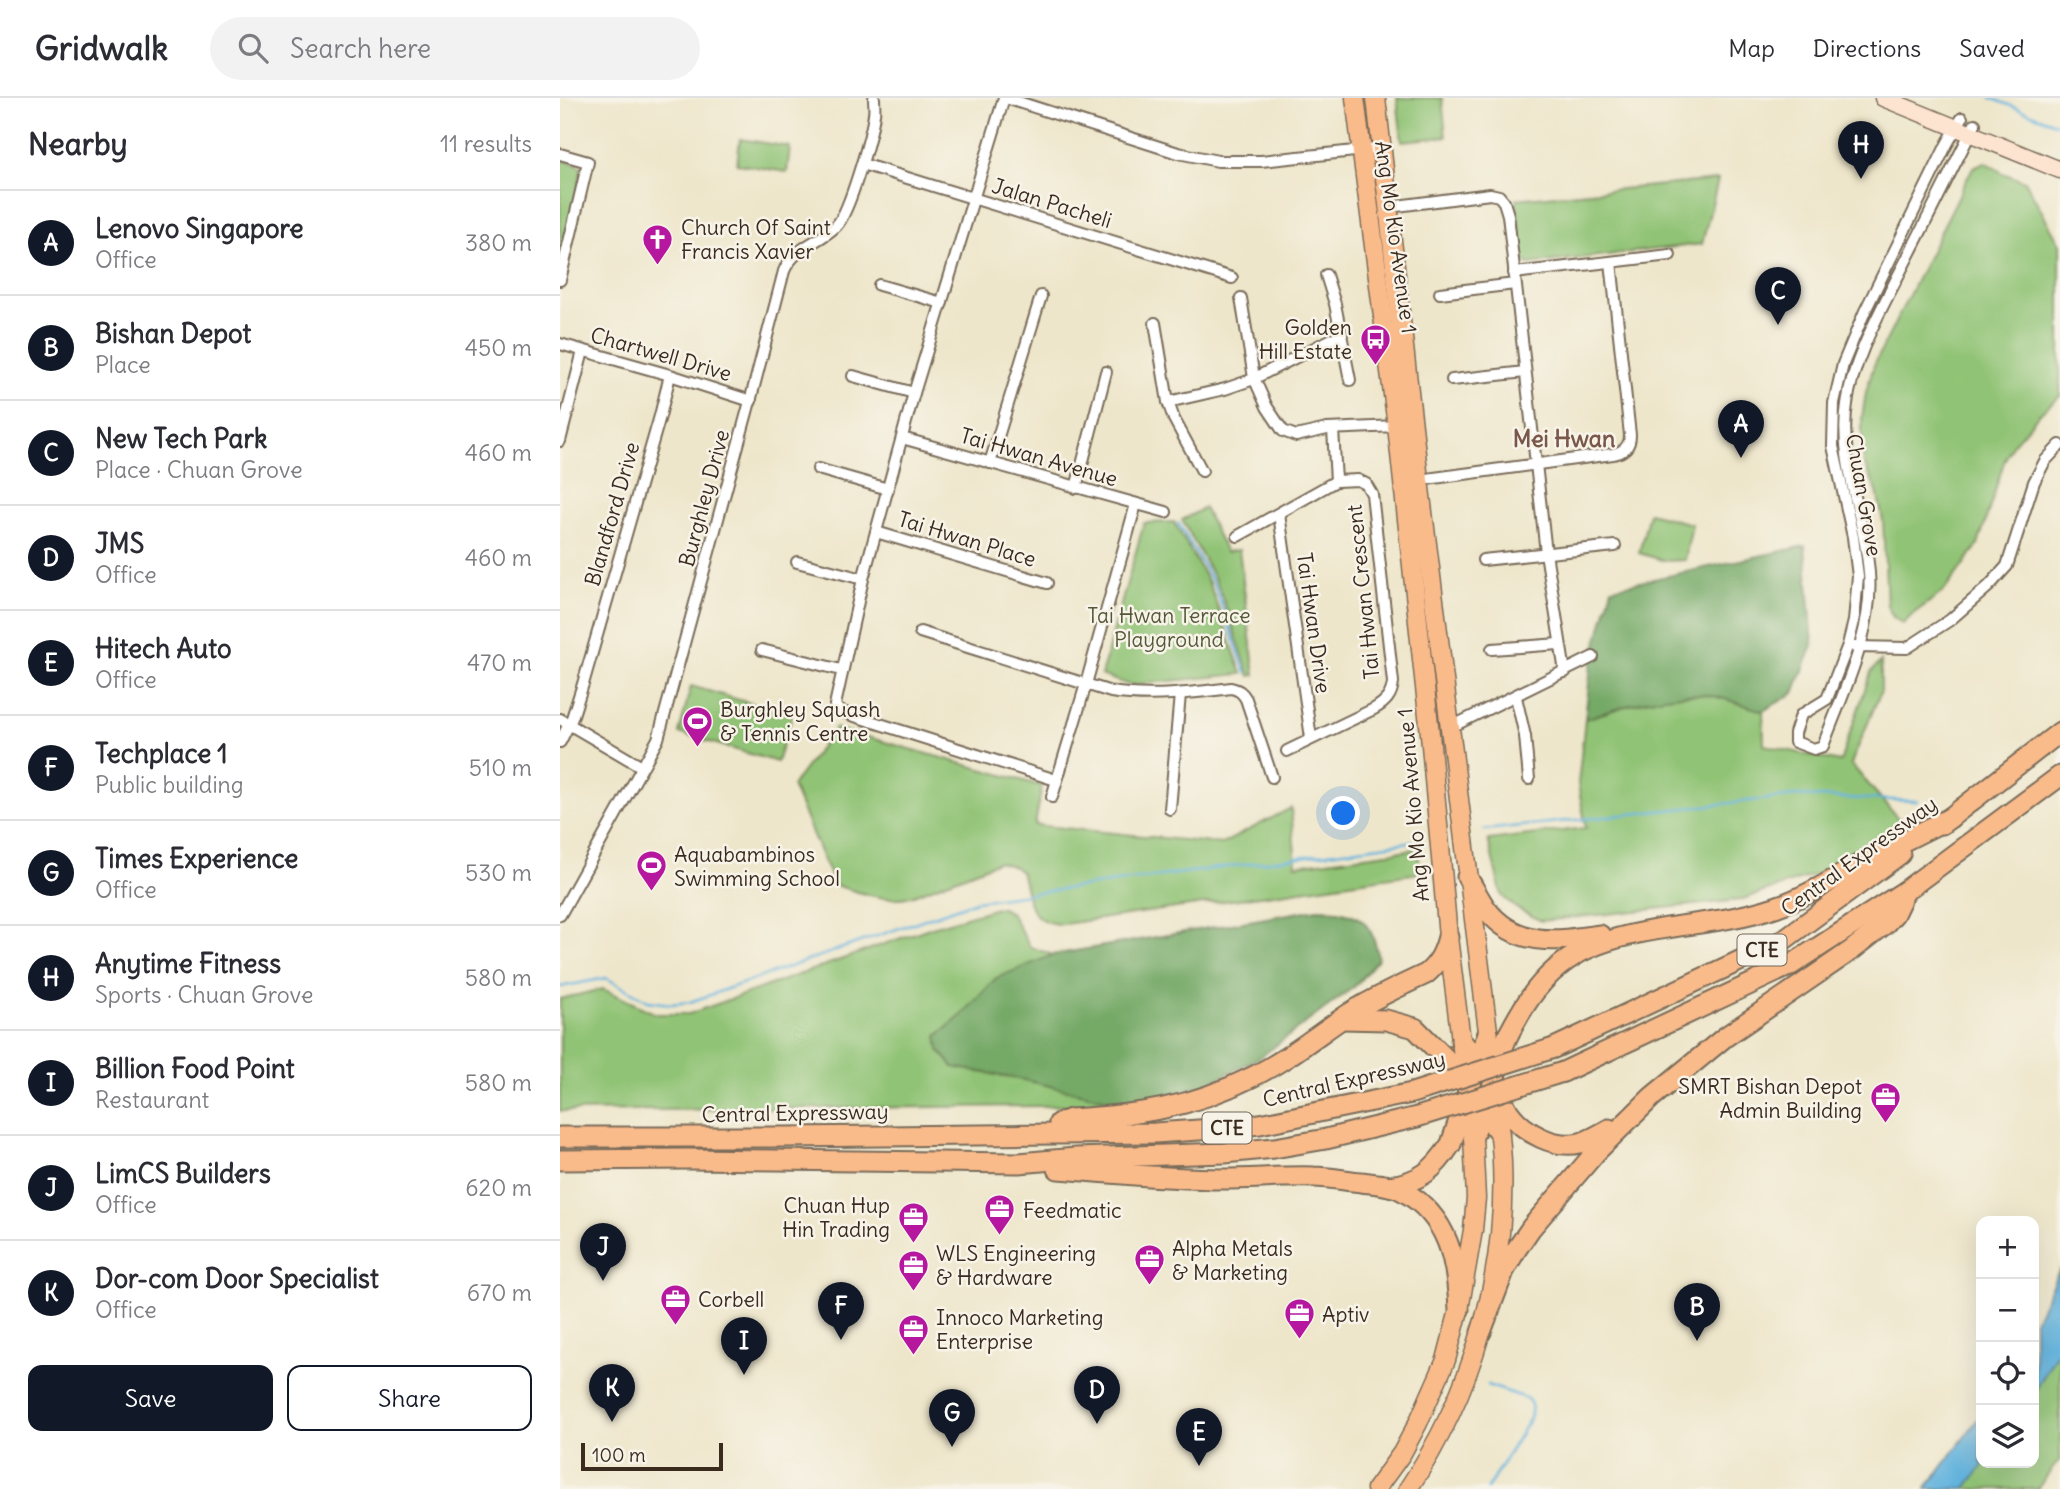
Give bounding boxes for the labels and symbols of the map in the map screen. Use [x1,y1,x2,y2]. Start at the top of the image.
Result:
pin: H [1838,121,1884,179]
street label: Ang Mo Kio Avenue 1 [1369,139,1423,335]
street label: Jalan Pacheli [989,172,1115,234]
place label: Church Of Saint Francis Xavier [681,214,831,265]
church icon: Church Of Saint Francis Xavier [641,222,675,266]
pin: C [1755,267,1801,325]
place label: Golden Hill Estate [1259,314,1352,365]
street label: Chartwell Drive [587,321,735,387]
bus stop icon: Golden Hill Estate [1358,322,1392,366]
pin: A [1718,400,1764,458]
street label: Tai Hwan Avenue [957,422,1121,492]
district label: Mei Hwan [1513,424,1615,453]
street label: Burghley Drive [673,426,735,570]
street label: Chuan Grove [1840,432,1888,558]
street label: Blandford Drive [579,439,645,589]
street label: Tai Hwan Crescent [1340,503,1386,681]
street label: Tai Hwan Place [895,505,1039,573]
street label: Tai Hwan Drive [1291,551,1337,695]
park label: Tai Hwan Terrace Playground [1087,602,1251,653]
place label: Burghley Squash & Tennis Centre [720,696,880,747]
sports icon: Burghley Squash & Tennis Centre [680,704,714,748]
street label: Ang Mo Kio Avenue 1 [1391,707,1435,903]
street label: Central Expressway [1775,790,1943,922]
your location [1326,796,1360,830]
place label: Aquabambinos Swimming School [674,841,840,892]
sports icon: Aquabambinos Swimming School [634,849,668,893]
road number: CTE [1738,934,1786,965]
street label: Central Expressway [1260,1045,1448,1113]
place label: SMRT Bishan Depot Admin Building [1678,1073,1862,1124]
office icon: SMRT Bishan Depot Admin Building [1868,1081,1902,1125]
street label: Central Expressway [701,1098,889,1128]
road number: CTE [1202,1112,1252,1144]
place label: Chuan Hup Hin Trading [782,1192,890,1243]
office icon: Feedmatic [983,1193,1017,1237]
place label: Feedmatic [1023,1197,1122,1224]
office icon: Chuan Hup Hin Trading [896,1200,930,1244]
pin: J [580,1223,626,1281]
place label: Alpha Metals & Marketing [1172,1235,1293,1286]
place label: WLS Engineering & Hardware [936,1240,1096,1291]
office icon: Alpha Metals & Marketing [1132,1243,1166,1287]
office icon: WLS Engineering & Hardware [896,1248,930,1292]
office icon: Corbell [658,1282,692,1326]
pin: F [818,1282,864,1340]
pin: B [1674,1283,1720,1341]
place label: Corbell [698,1286,764,1313]
office icon: Aptiv [1282,1297,1316,1341]
place label: Aptiv [1322,1301,1369,1328]
place label: Innoco Marketing Enterprise [936,1304,1103,1355]
office icon: Innoco Marketing Enterprise [896,1312,930,1356]
pin: I [721,1317,767,1375]
pin: K [589,1364,635,1422]
pin: D [1074,1366,1120,1424]
pin: G [929,1389,975,1447]
pin: E [1176,1408,1222,1466]
scale bar [581,1440,723,1472]

